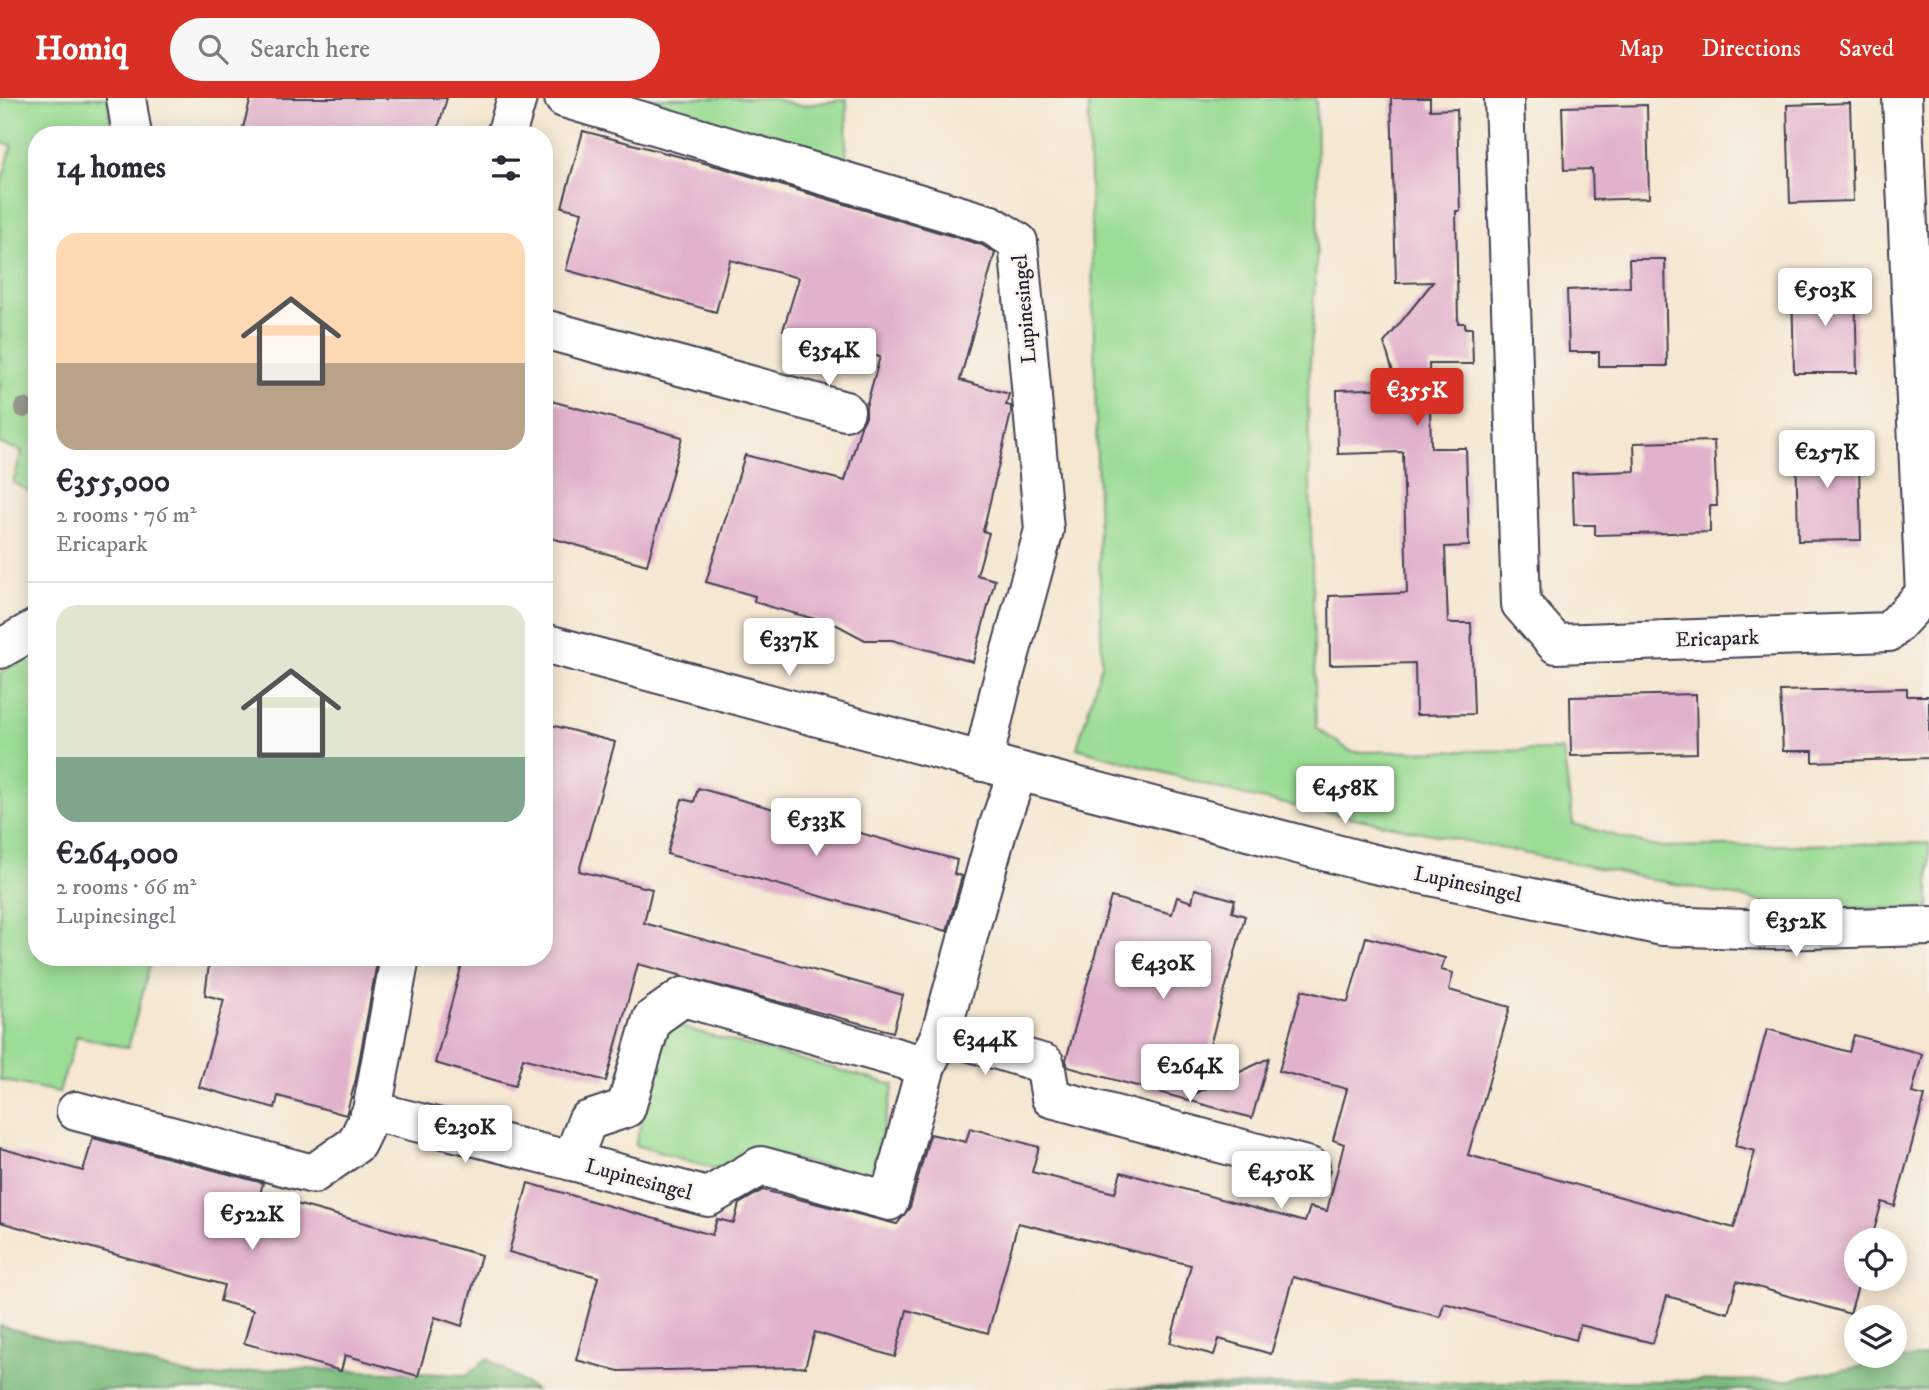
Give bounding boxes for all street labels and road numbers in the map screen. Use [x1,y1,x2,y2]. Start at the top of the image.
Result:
street label: Lupinesingel [1007,253,1043,365]
street label: Ericapark [1675,625,1760,653]
street label: Lupinesingel [1412,861,1525,909]
street label: Lupinesingel [583,1153,696,1207]

